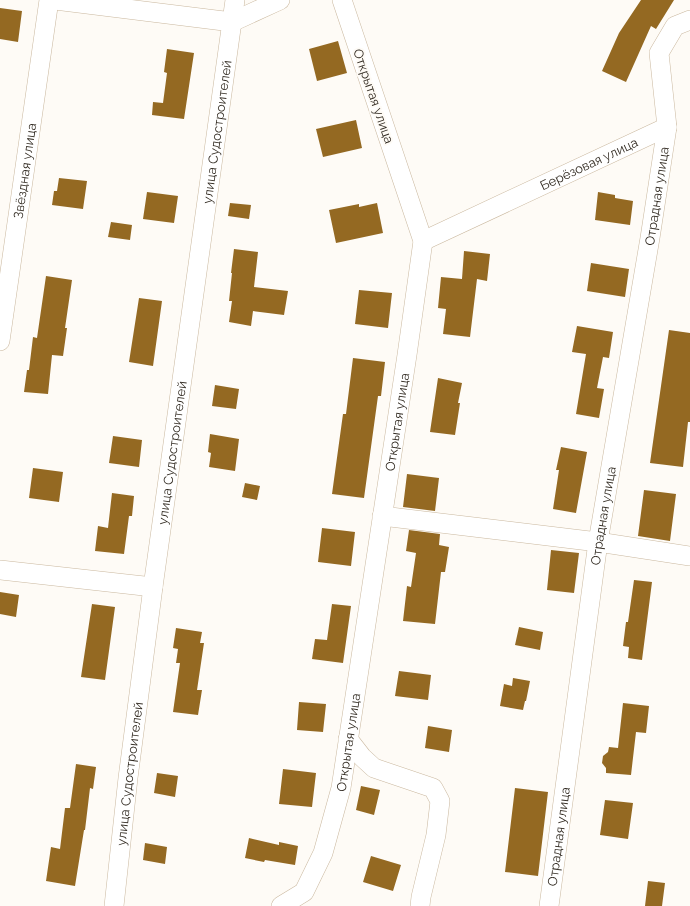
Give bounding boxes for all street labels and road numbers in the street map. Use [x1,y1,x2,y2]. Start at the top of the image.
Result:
street label: Открытая улица [350,47,397,146]
street label: улица Судостроителей [200,59,235,205]
street label: Звёздная улица [11,122,39,220]
street label: Берёзовая улица [538,135,640,193]
street label: Отрадная улица [642,146,672,247]
street label: Открытая улица [382,372,412,472]
street label: улица Судостроителей [155,380,190,526]
street label: Отрадная улица [588,465,619,566]
street label: Открытая улица [334,692,363,793]
street label: улица Судостроителей [114,701,146,847]
street label: Отрадная улица [545,786,573,887]

